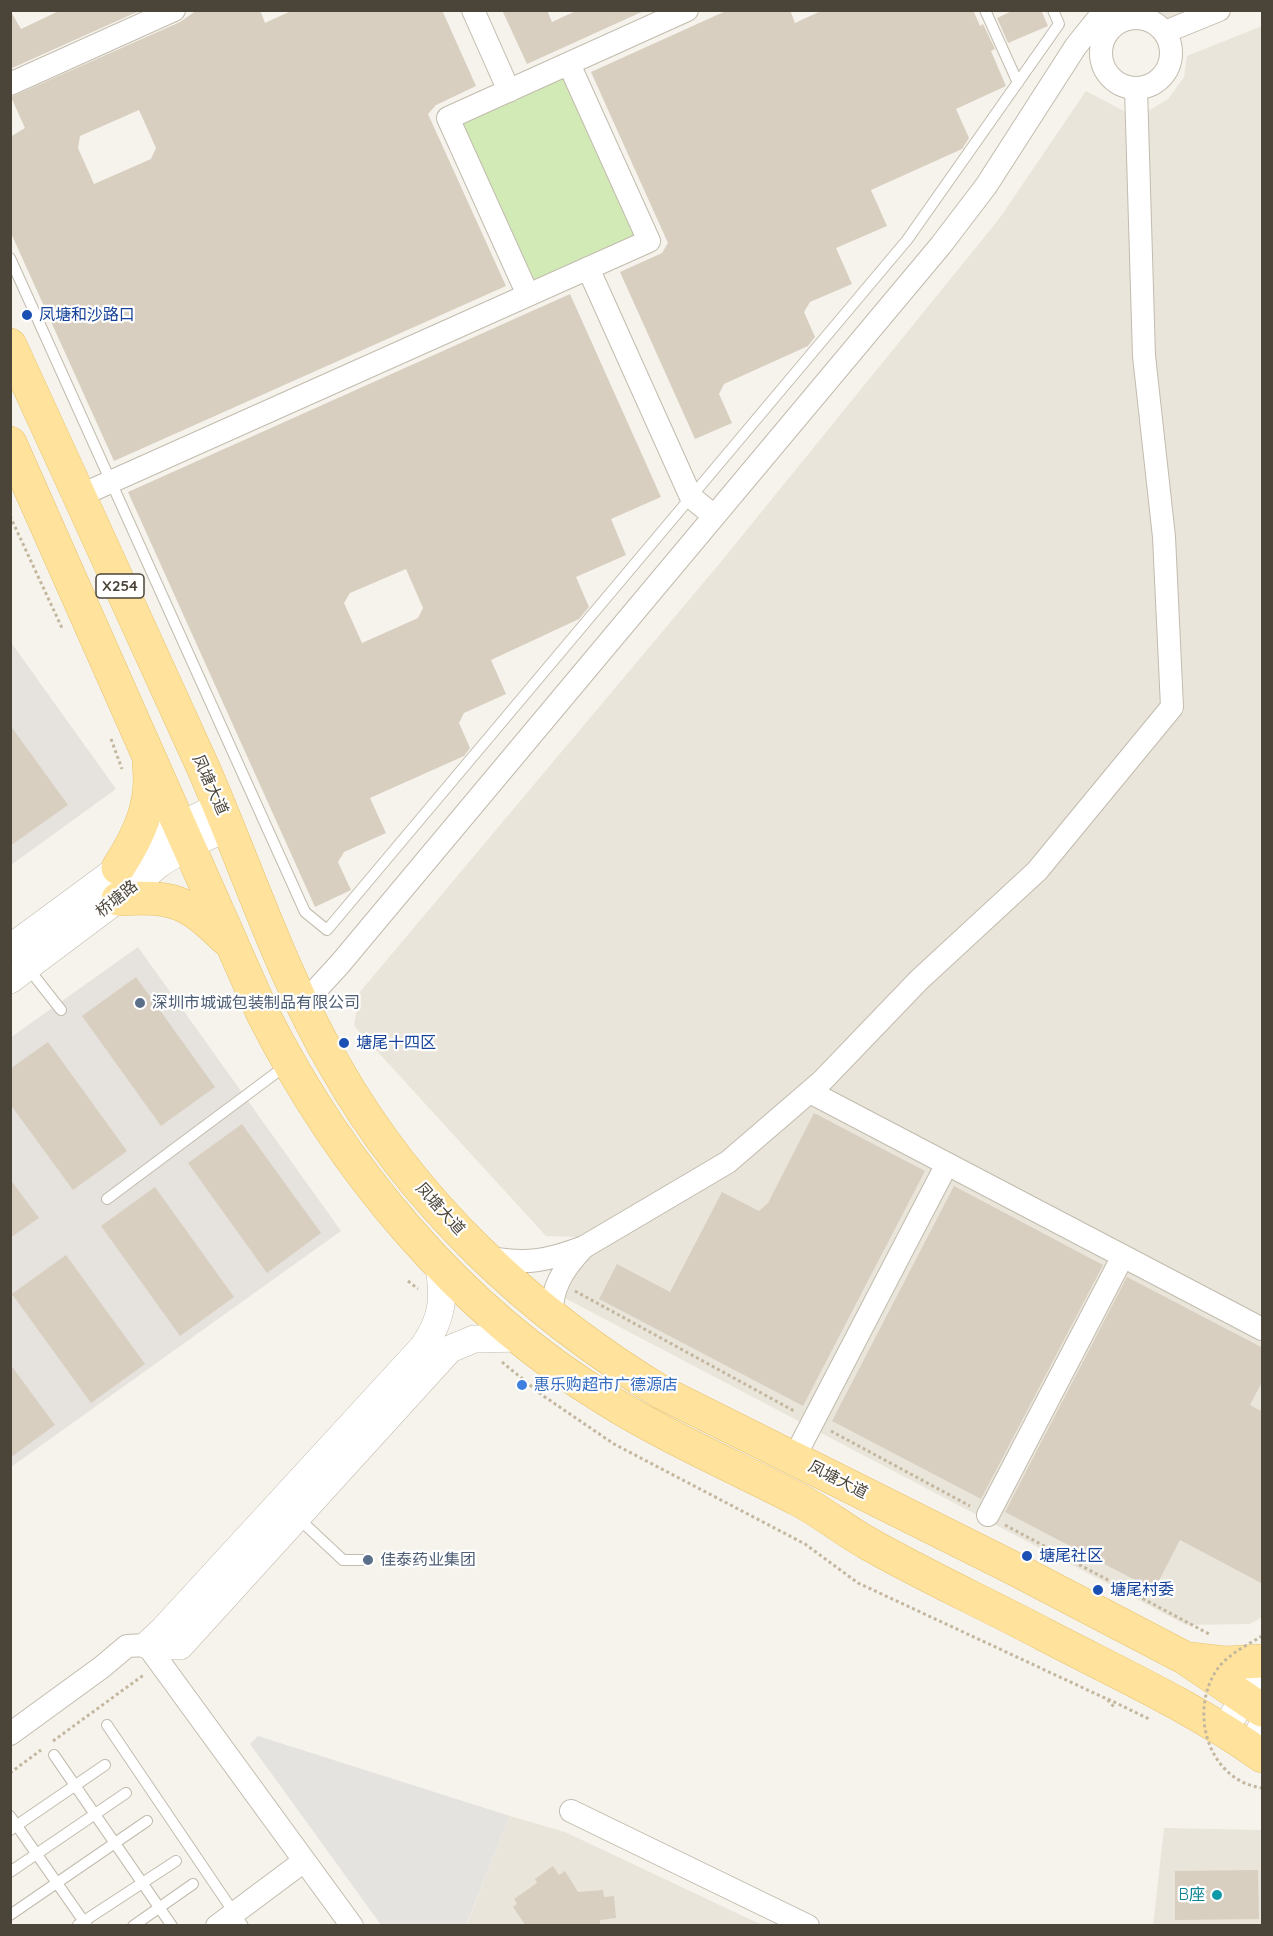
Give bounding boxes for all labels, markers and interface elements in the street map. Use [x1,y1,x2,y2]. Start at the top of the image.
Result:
place label: 凤塘和沙路口 [39,305,135,325]
marker: 凤塘和沙路口 [20,308,34,322]
road number: X254 [96,574,144,598]
street label: 凤塘大道 [188,752,232,818]
street label: 桥塘路 [92,876,142,922]
place label: 深圳市城诚包装制品有限公司 [152,993,360,1013]
marker: 深圳市城诚包装制品有限公司 [133,996,147,1010]
place label: 塘尾十四区 [356,1033,436,1053]
marker: 塘尾十四区 [337,1036,351,1050]
street label: 凤塘大道 [411,1179,469,1239]
place label: 惠乐购超市广德源店 [534,1375,678,1395]
marker: 惠乐购超市广德源店 [515,1378,529,1392]
street label: 凤塘大道 [805,1457,871,1503]
place label: 塘尾社区 [1039,1546,1103,1566]
marker: 塘尾社区 [1020,1549,1034,1563]
place label: 佳泰药业集团 [380,1550,476,1570]
marker: 佳泰药业集团 [361,1553,375,1567]
place label: 塘尾村委 [1110,1580,1174,1600]
marker: 塘尾村委 [1091,1583,1105,1597]
place label: B座 [1179,1885,1205,1905]
marker: B座 [1210,1888,1224,1902]

